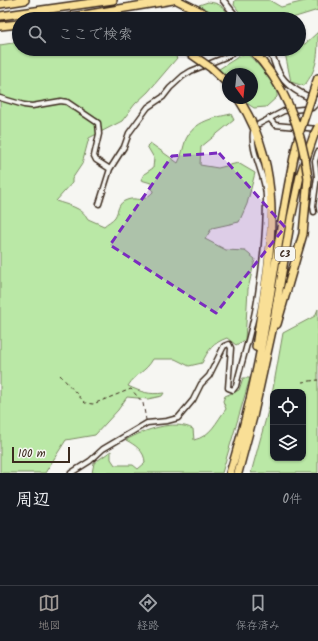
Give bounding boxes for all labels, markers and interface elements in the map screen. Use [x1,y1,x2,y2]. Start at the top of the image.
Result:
search box [12,12,306,56]
icon: search [26,23,48,45]
text: ここで検索 [58,23,133,47]
north arrow [222,68,258,104]
road number: C3 [275,247,295,261]
map controls [270,389,306,461]
button: locate [270,389,306,425]
button: layers [270,425,306,461]
scale bar [12,445,70,464]
text: 100 m [18,445,46,463]
text: 周辺 [16,487,50,514]
text: 0件 [282,489,302,510]
tab: 地図 [38,592,60,635]
tab: 経路 [137,592,159,635]
tab: 保存済み [236,592,280,635]

